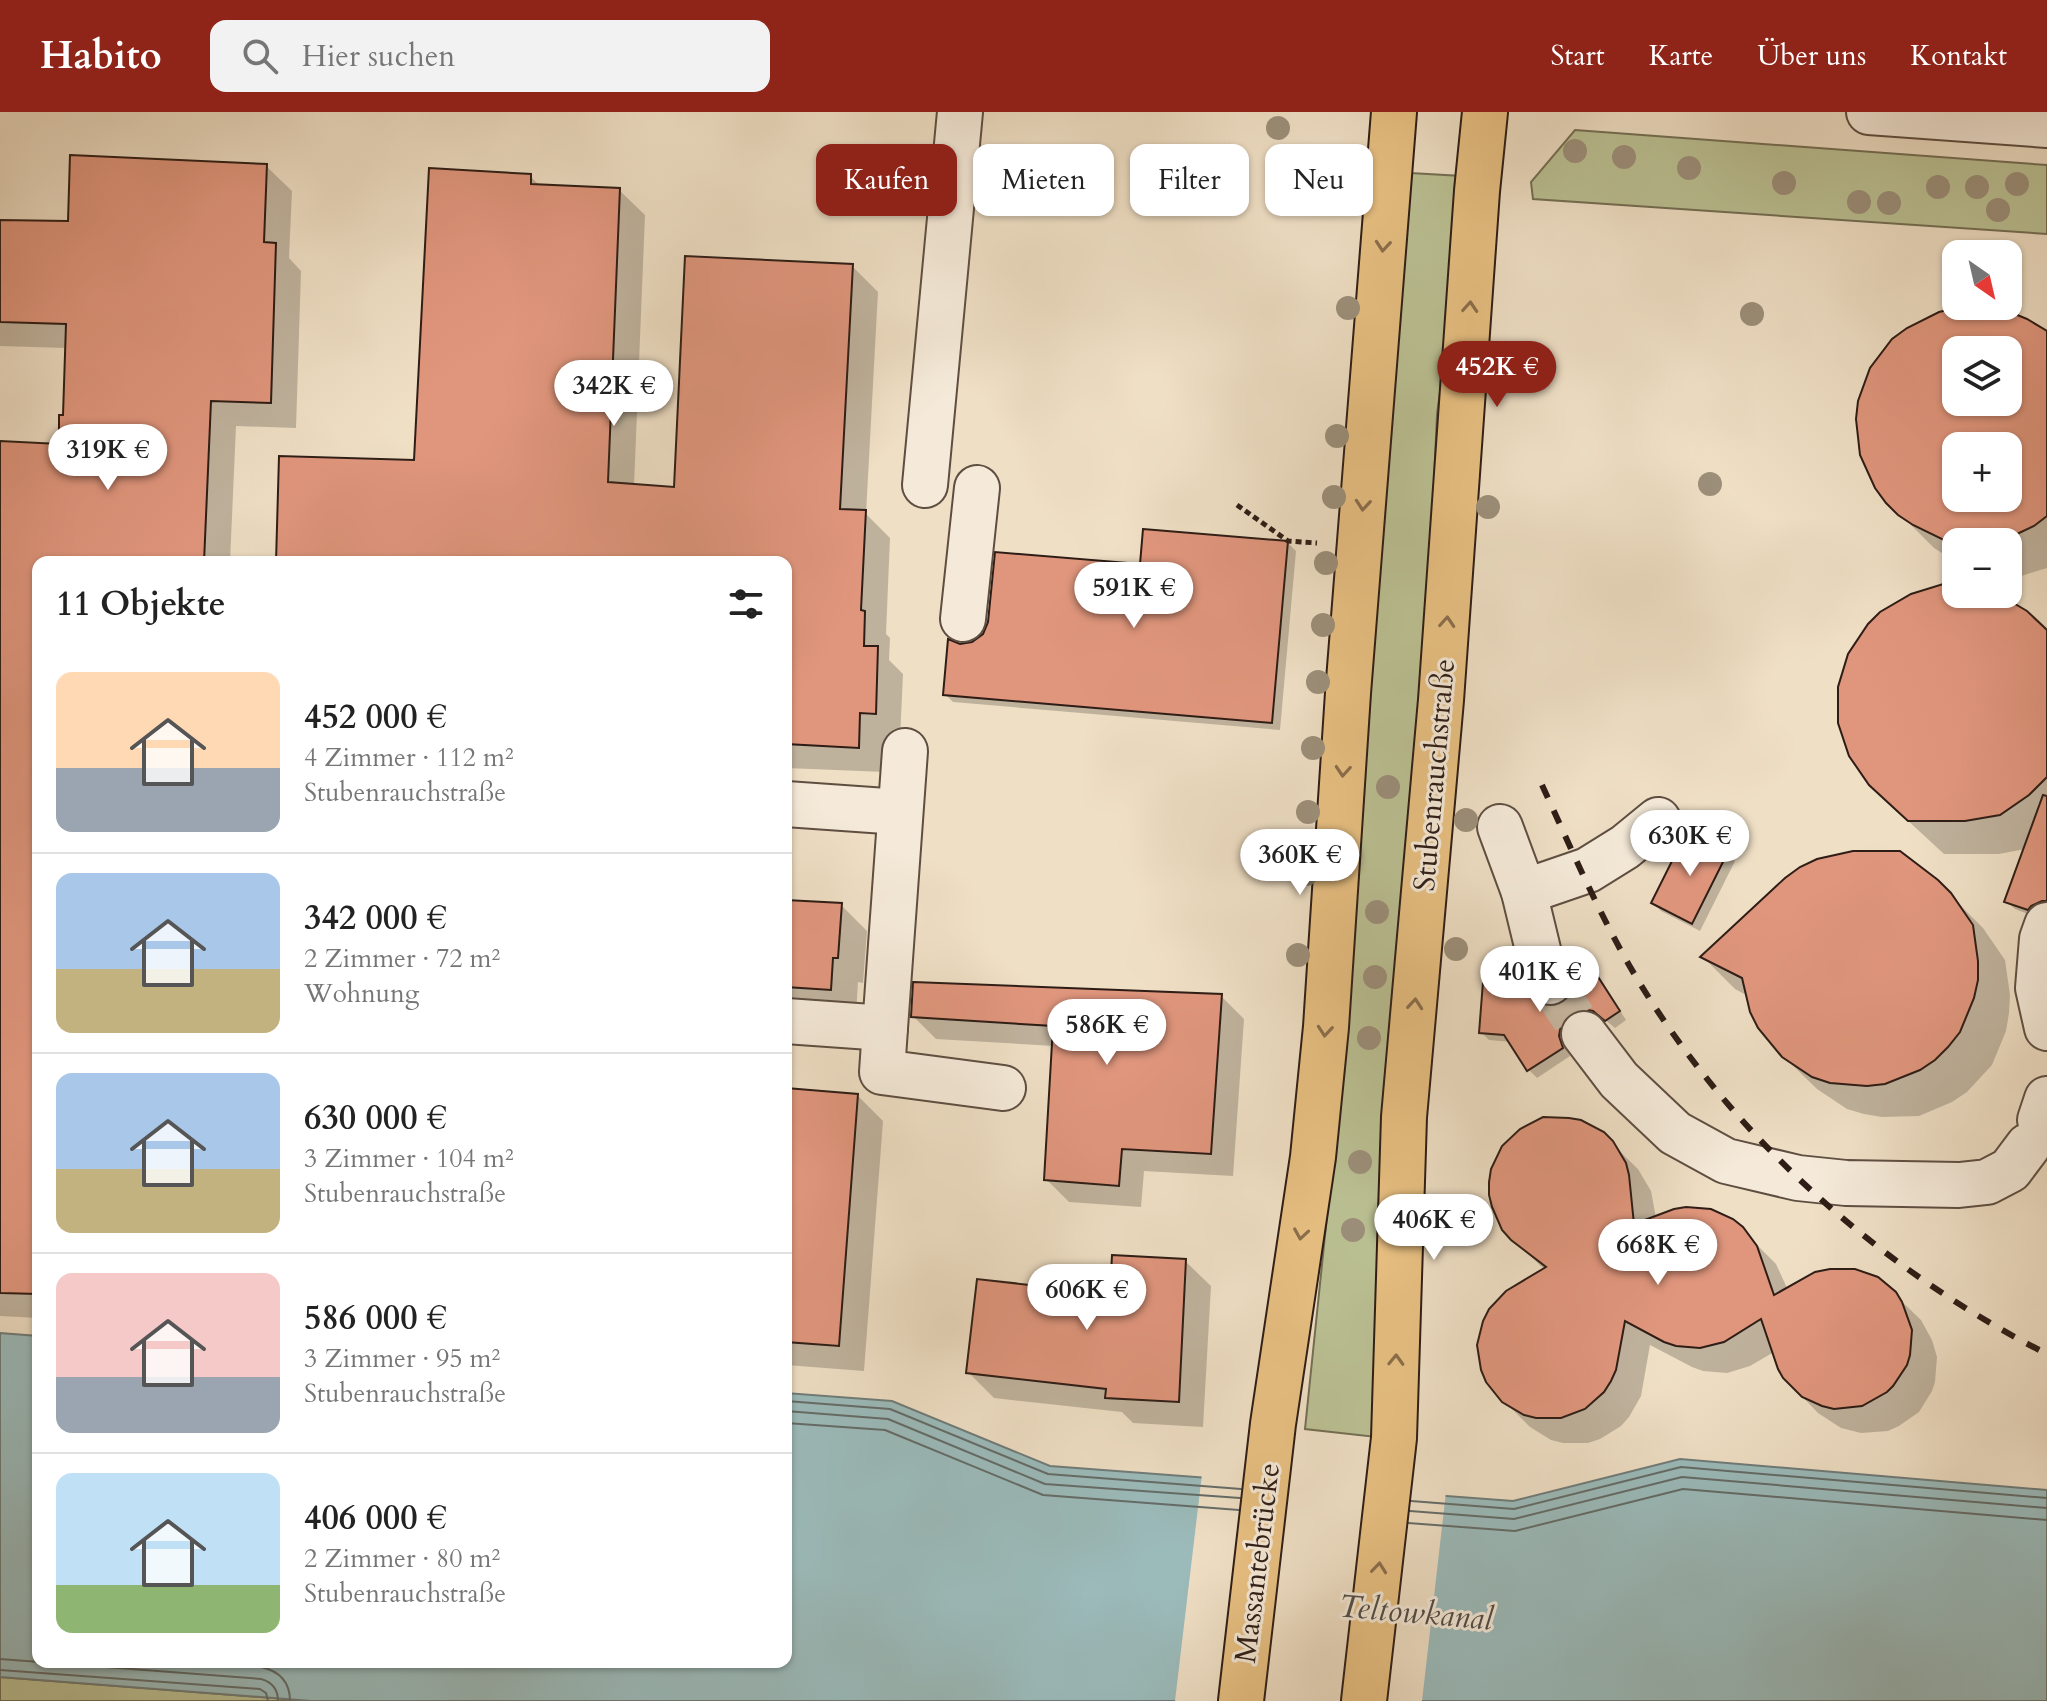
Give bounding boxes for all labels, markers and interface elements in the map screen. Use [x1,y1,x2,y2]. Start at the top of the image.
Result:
search box [210,20,770,92]
text: Habito [40,30,162,82]
icon: search [238,34,282,78]
text: Hier suchen [302,36,455,77]
text: Start [1551,37,1605,75]
text: Karte [1649,37,1713,75]
text: Über uns [1757,37,1866,75]
text: Kontakt [1910,37,2007,75]
chip: Kaufen [816,144,957,216]
chip: Mieten [973,144,1114,216]
chip: Filter [1130,144,1249,216]
chip: Neu [1265,144,1373,216]
one-way arrow [1375,239,1392,252]
north arrow [1942,240,2022,320]
map controls [1942,240,2022,608]
one-way arrow [1461,300,1478,313]
button: layers [1942,336,2022,416]
pin: 452K € [1432,341,1562,409]
text: 452K € [1455,349,1539,384]
pin: 342K € [549,360,679,428]
text: 342K € [572,368,656,403]
pin: 319K € [43,424,173,492]
text: 319K € [66,432,150,467]
button: + [1942,432,2022,512]
one-way arrow [1355,499,1372,512]
button: − [1942,528,2022,608]
pin: 591K € [1069,562,1199,630]
text: 591K € [1092,570,1176,605]
text: 11 Objekte [56,581,226,627]
icon: filters [724,582,768,626]
one-way arrow [1438,615,1455,628]
street label: Stubenrauchstraße [1404,657,1465,893]
text: 452 000 € [304,694,447,740]
icon: home [120,704,216,800]
text: 4 Zimmer · 112 m² [304,740,514,775]
one-way arrow [1335,765,1352,778]
text: Stubenrauchstraße [304,775,506,810]
pin: 630K € [1625,810,1755,878]
text: 630K € [1648,818,1732,853]
pin: 360K € [1235,829,1365,897]
text: 360K € [1258,837,1342,872]
text: 342 000 € [304,895,447,941]
icon: home [120,905,216,1001]
text: 2 Zimmer · 72 m² [304,941,500,976]
pin: 401K € [1475,946,1605,1014]
text: 401K € [1498,954,1582,989]
text: Wohnung [304,976,419,1011]
one-way arrow [1406,997,1423,1010]
pin: 586K € [1042,999,1172,1067]
text: 586K € [1065,1007,1149,1042]
one-way arrow [1317,1025,1334,1038]
text: 630 000 € [304,1095,447,1141]
icon: home [120,1105,216,1201]
text: 3 Zimmer · 104 m² [304,1141,514,1176]
text: Stubenrauchstraße [304,1176,506,1211]
pin: 406K € [1369,1194,1499,1262]
text: 406K € [1392,1202,1476,1237]
pin: 668K € [1593,1219,1723,1287]
one-way arrow [1293,1227,1310,1241]
text: 668K € [1616,1227,1700,1262]
pin: 606K € [1022,1264,1152,1332]
text: 606K € [1045,1272,1129,1307]
text: 586 000 € [304,1295,447,1341]
icon: home [120,1305,216,1401]
text: 3 Zimmer · 95 m² [304,1341,500,1376]
one-way arrow [1388,1353,1405,1366]
text: Stubenrauchstraße [304,1376,506,1411]
street label: Massantebrücke [1225,1461,1290,1665]
text: 406 000 € [304,1495,447,1541]
icon: home [120,1505,216,1601]
text: 2 Zimmer · 80 m² [304,1541,500,1576]
one-way arrow [1371,1561,1388,1574]
text: Stubenrauchstraße [304,1576,506,1611]
water label: Teltowkanal [1337,1584,1496,1642]

